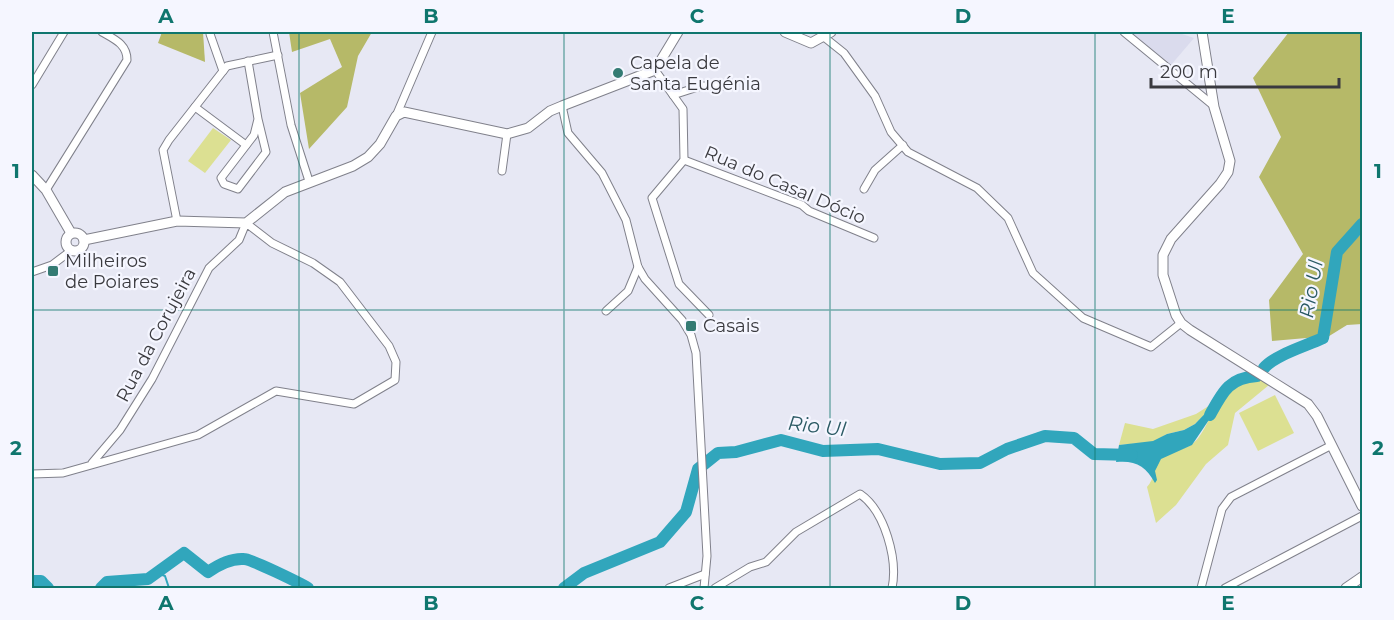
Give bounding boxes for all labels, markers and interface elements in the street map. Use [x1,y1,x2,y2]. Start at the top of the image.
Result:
text: A [157,4,174,28]
text: B [423,4,439,28]
text: C [690,4,705,28]
text: D [955,4,971,28]
text: E [1221,4,1235,28]
scale bar [1151,51,1338,89]
place label: Capela de Santa Eugénia [630,52,761,95]
text: 200 m [1160,61,1218,83]
marker: Capela de Santa Eugénia [611,66,625,80]
street label: Rua do Casal Dócio [701,141,869,229]
text: 1 [12,159,20,183]
text: 1 [1374,159,1382,183]
place label: Milheiros de Poiares [65,250,159,293]
water label: Rio Ul [1294,258,1328,320]
marker: Milheiros de Poiares [46,264,60,278]
street label: Rua da Corujeira [111,264,201,406]
place label: Casais [703,315,759,337]
marker: Casais [684,319,698,333]
water label: Rio Ul [787,411,848,442]
text: 2 [10,436,22,460]
text: 2 [1372,436,1384,460]
text: A [157,591,174,615]
text: B [423,591,439,615]
text: C [690,591,705,615]
text: D [955,591,971,615]
text: E [1221,591,1235,615]

